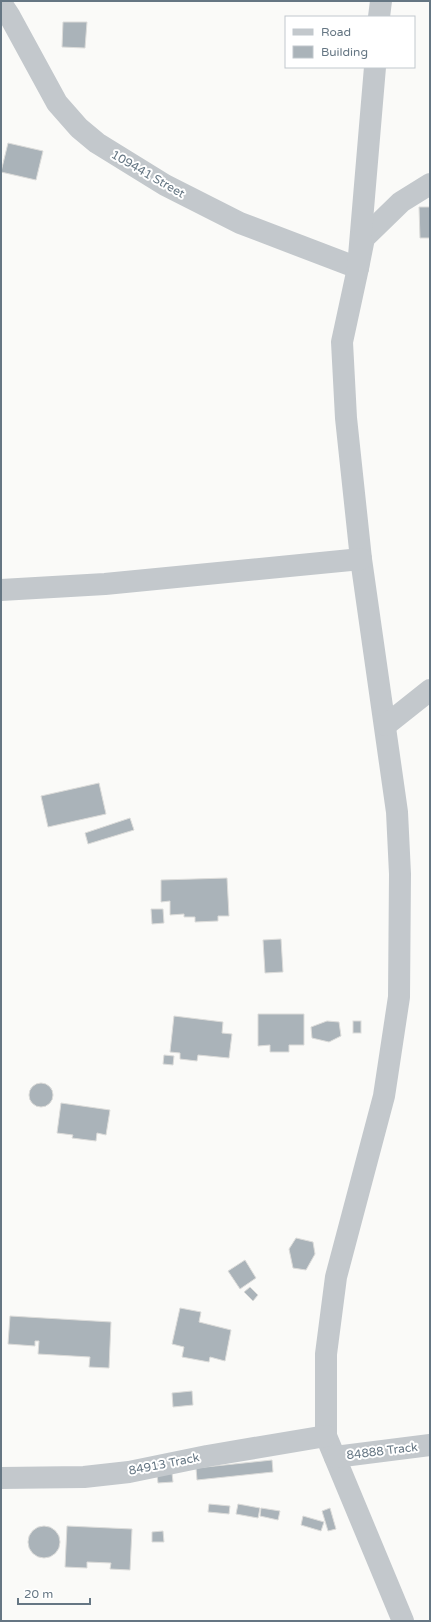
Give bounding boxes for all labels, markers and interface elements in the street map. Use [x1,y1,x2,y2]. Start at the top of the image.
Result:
legend [285,16,415,68]
text: Road [321,25,351,39]
text: Building [321,45,368,59]
street label: 109441 Street [109,147,188,201]
street label: 84888 Track [346,1440,419,1462]
street label: 84913 Track [127,1450,201,1478]
scale bar [18,1580,90,1606]
text: 20 m [24,1587,53,1601]

